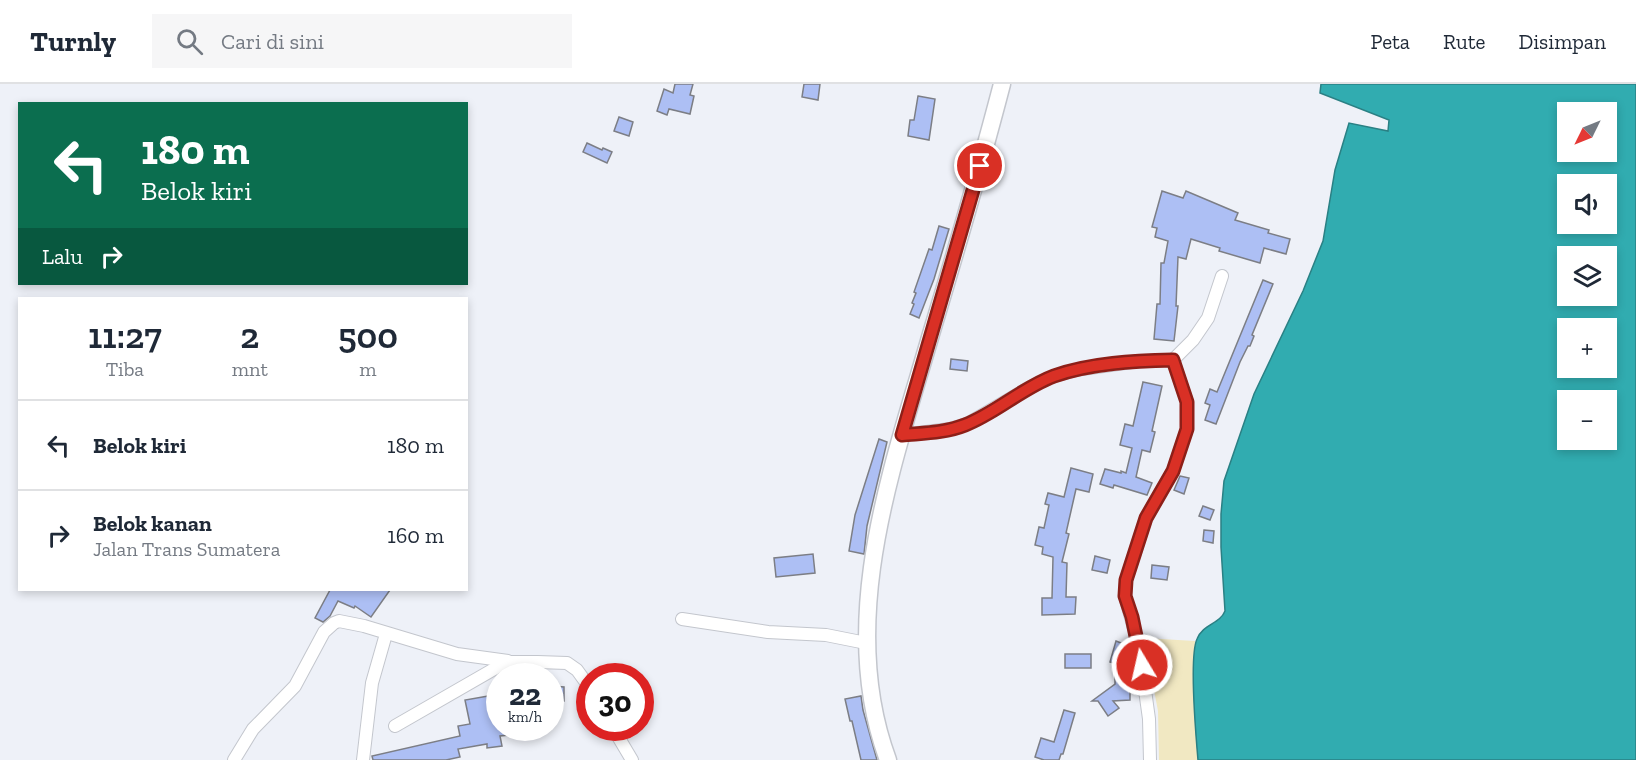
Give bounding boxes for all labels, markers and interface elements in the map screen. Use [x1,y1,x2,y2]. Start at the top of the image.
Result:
search box [152,14,572,68]
text: Turnly [30,25,116,58]
icon: search [173,25,206,58]
text: Cari di sini [221,28,324,55]
text: Peta [1371,29,1410,54]
text: Rute [1443,29,1485,54]
text: Disimpan [1518,29,1606,54]
north arrow [1557,102,1617,162]
map controls [1557,102,1617,450]
text: 180 m [141,124,249,175]
icon: left [42,126,120,204]
pin [954,140,1005,191]
icon: arrive [963,149,996,182]
button: sound [1557,174,1617,234]
text: Belok kiri [141,175,252,207]
icon: right [95,240,128,273]
text: Lalu [42,243,83,270]
button: layers [1557,246,1617,306]
text: 11:27 [88,314,162,357]
text: 2 [240,314,259,357]
text: 500 [338,314,398,357]
button: + [1557,318,1617,378]
text: Tiba [106,357,144,381]
text: mnt [232,357,268,381]
text: m [359,357,377,381]
button: − [1557,390,1617,450]
icon: left [42,429,75,462]
text: Belok kiri [93,432,186,459]
text: 180 m [387,432,444,459]
text: Belok kanan [93,510,212,537]
icon: right [42,519,75,552]
text: 160 m [387,522,444,549]
text: Jalan Trans Sumatera [93,537,280,561]
position arrow [1110,633,1174,697]
speed limit sign: 30 [576,663,654,741]
text: 22 [509,677,541,713]
text: km/h [508,708,542,726]

